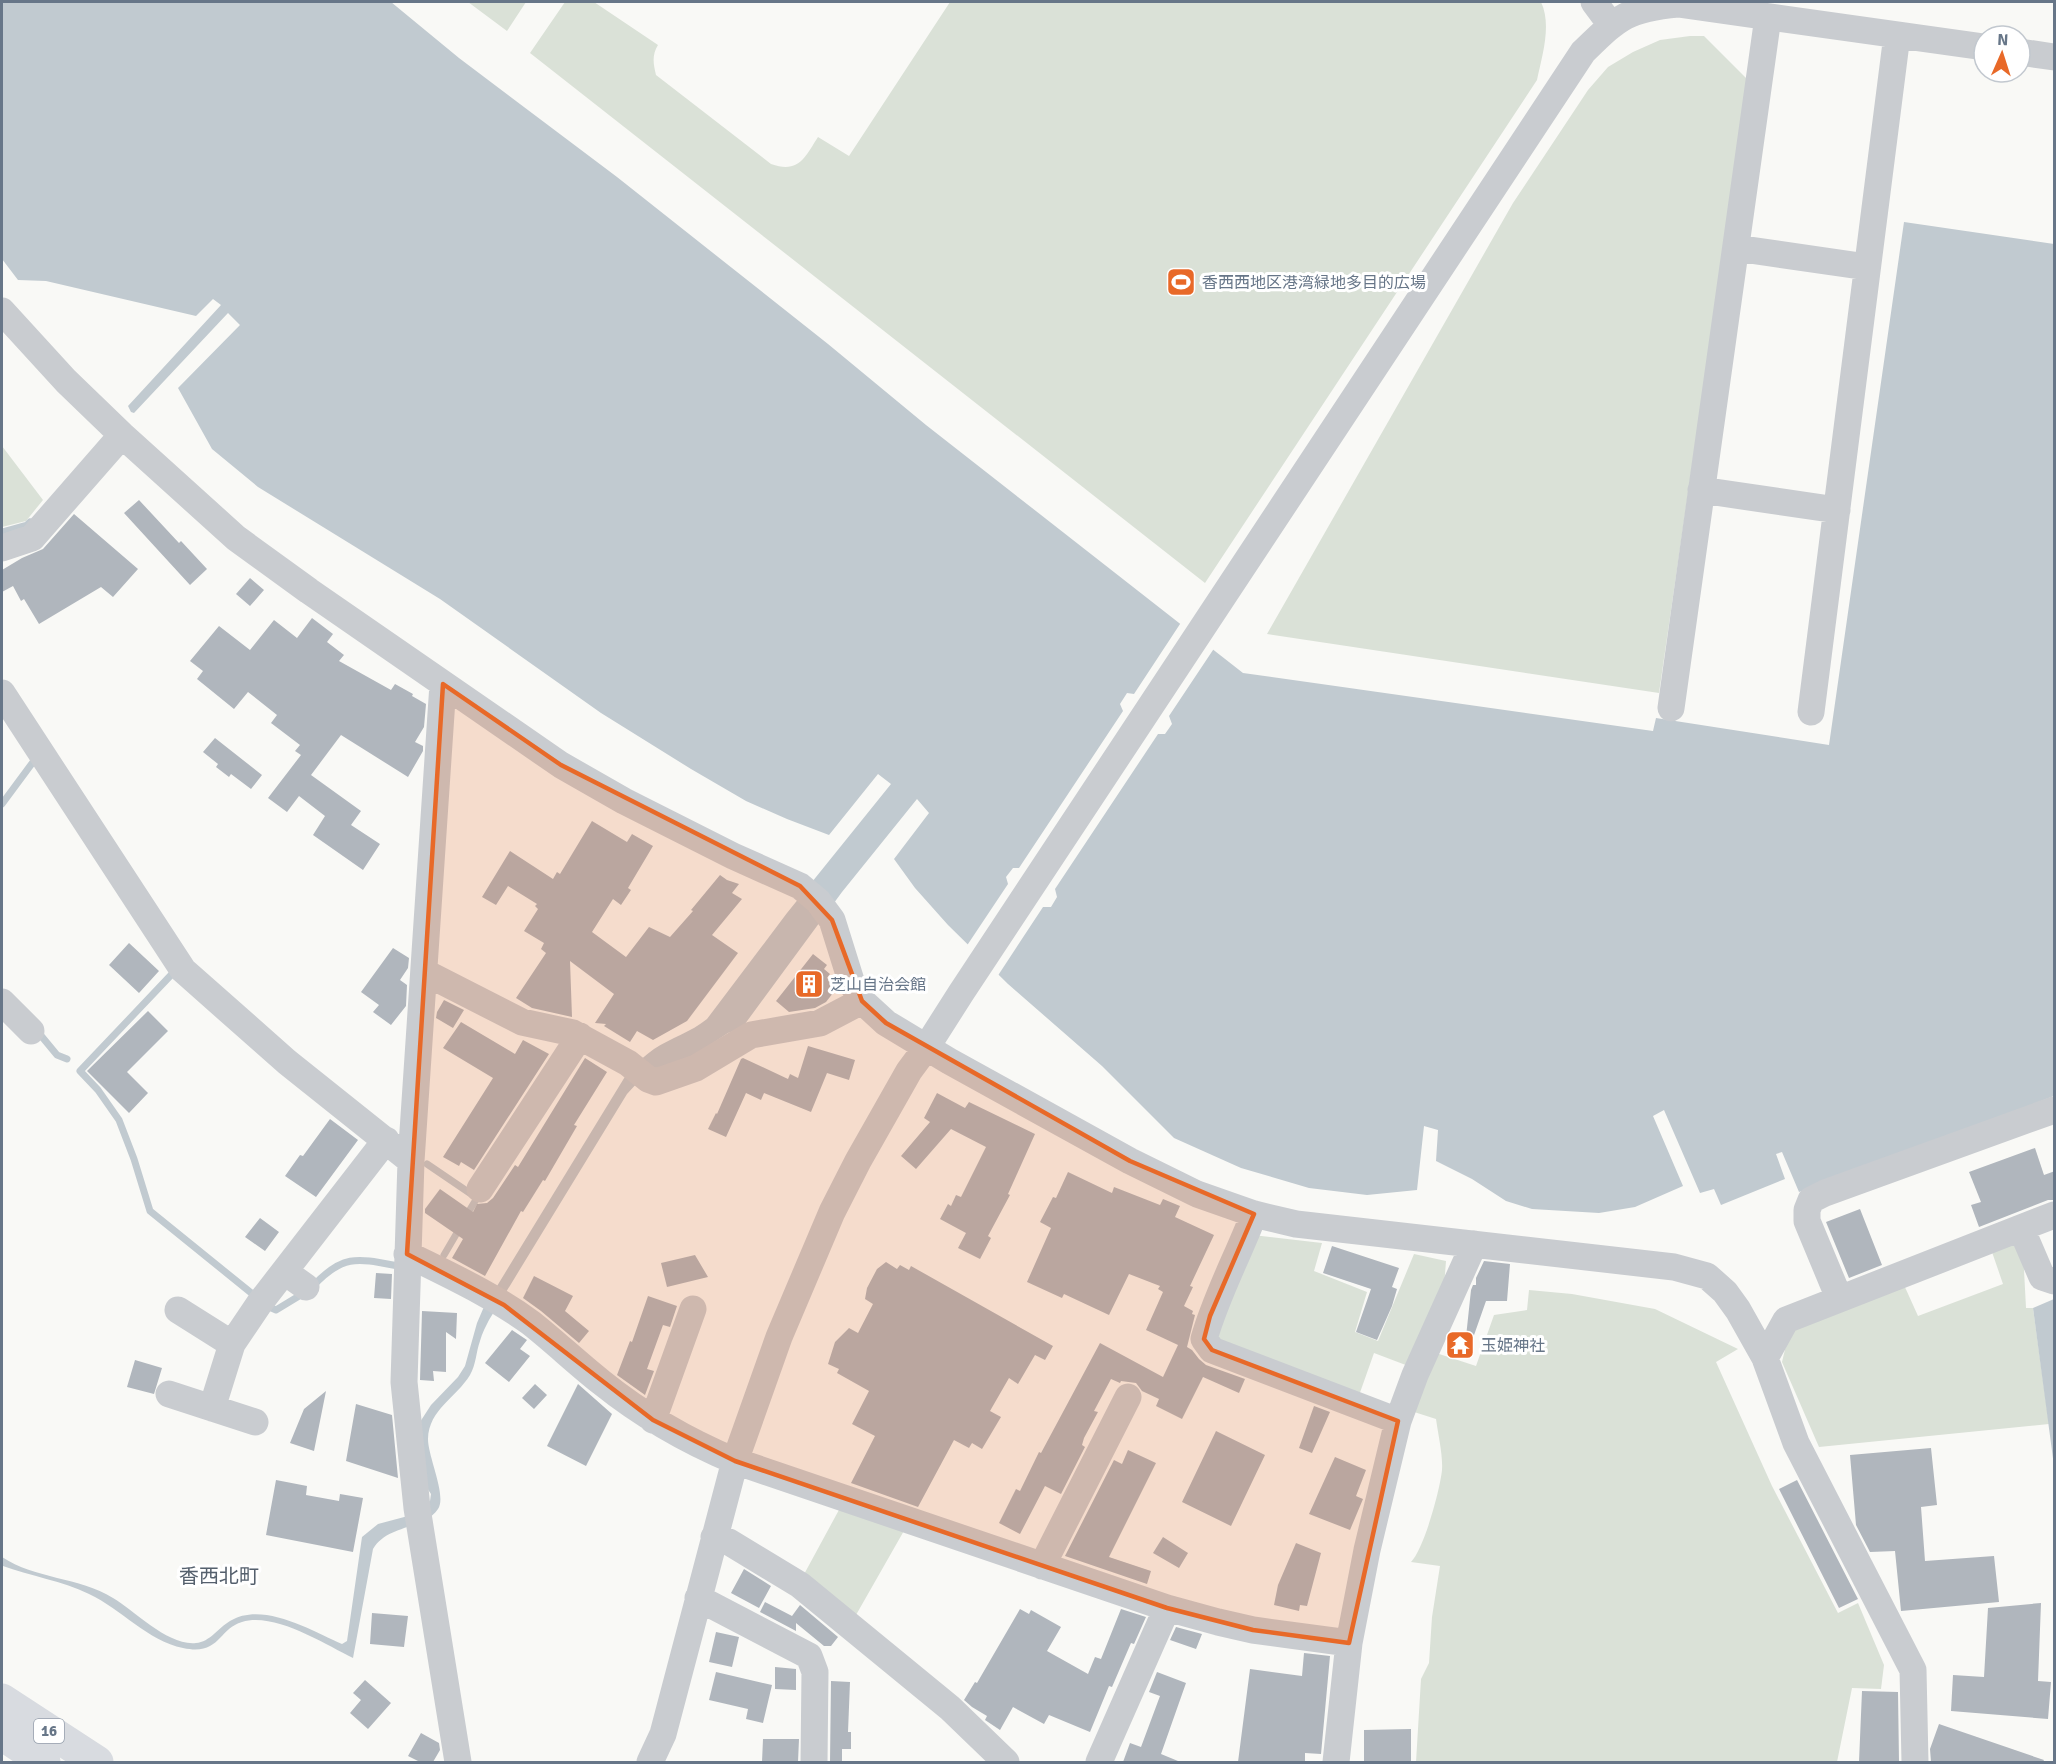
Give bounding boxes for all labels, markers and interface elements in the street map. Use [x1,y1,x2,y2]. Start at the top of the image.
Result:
north arrow [1972,24,2032,84]
text: N [1997,30,2009,50]
sports icon: 香西西地区港湾緑地多目的広場 [1165,266,1197,298]
place label: 香西西地区港湾緑地多目的広場 [1202,273,1426,293]
building icon: 芝山自治会館 [793,968,825,1000]
place label: 芝山自治会館 [830,975,926,995]
temple icon: 玉姫神社 [1444,1329,1476,1361]
place label: 玉姫神社 [1481,1336,1545,1356]
district label: 香西北町 [179,1564,259,1589]
road number: 16 [34,1719,64,1743]

